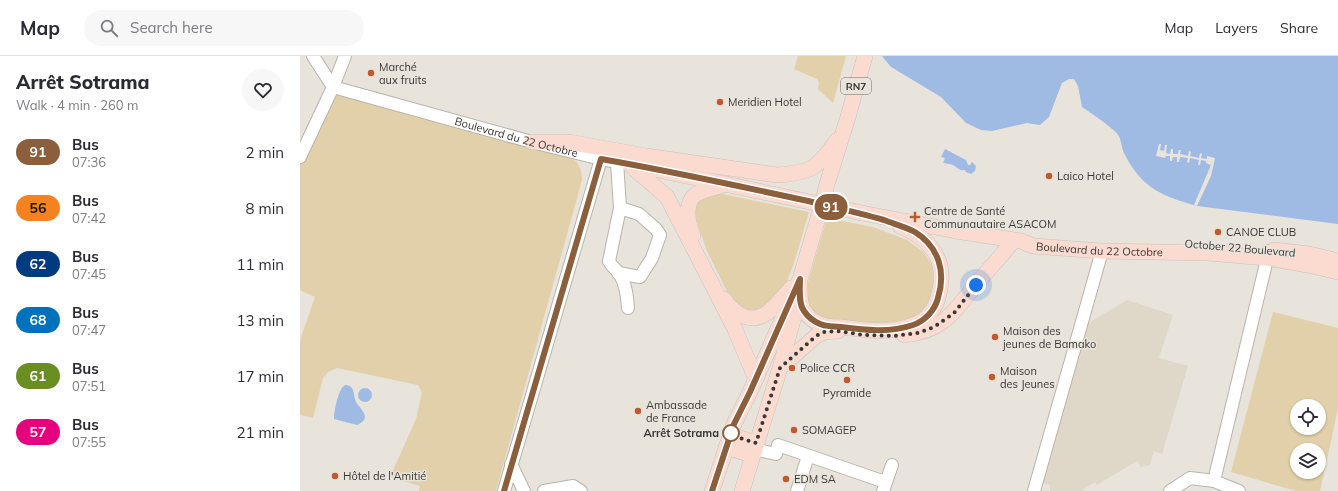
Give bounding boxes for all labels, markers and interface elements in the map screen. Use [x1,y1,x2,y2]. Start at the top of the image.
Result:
search box [84,10,364,46]
text: Map [20,16,60,40]
icon: search [98,17,120,39]
text: Search here [130,18,213,37]
text: Map [1164,19,1193,37]
text: Layers [1215,19,1258,37]
text: Share [1280,19,1318,37]
place label: Marché aux fruits [379,60,427,87]
marker: Marché aux fruits [366,68,376,78]
button: heart [242,69,284,111]
text: Arrêt Sotrama [16,70,150,94]
road number: RN7 [841,78,871,94]
place label: Meridien Hotel [728,95,802,109]
text: Walk · 4 min · 260 m [16,97,138,113]
marker: Meridien Hotel [715,97,725,107]
street label: Boulevard du 22 Octobre [453,114,579,160]
text: Bus [72,135,99,154]
text: 91 [30,143,46,161]
text: 2 min [246,143,284,162]
text: 07:36 [72,154,106,170]
place label: Laico Hotel [1057,169,1114,183]
marker: Laico Hotel [1044,171,1054,181]
text: Bus [72,191,99,210]
line badge: 91 [813,194,849,220]
text: 91 [823,198,839,216]
text: 56 [30,199,46,217]
text: 8 min [246,199,284,218]
place label: Centre de Santé Communautaire ASACOM [924,204,1056,231]
text: 07:42 [72,210,106,226]
marker: Centre de Santé Communautaire ASACOM [909,211,921,223]
place label: CANOE CLUB [1226,225,1296,239]
marker: CANOE CLUB [1213,227,1223,237]
street label: October 22 Boulevard [1184,236,1296,260]
street label: Boulevard du 22 Octobre [1036,239,1163,259]
text: Bus [72,247,99,266]
text: 62 [30,255,46,273]
text: 11 min [237,255,284,274]
text: 07:45 [72,266,106,282]
your location [966,275,986,295]
text: Bus [72,303,99,322]
text: 68 [30,311,46,329]
text: 13 min [237,311,284,330]
text: 07:47 [72,322,106,338]
place label: Maison des jeunes de Bamako [1002,324,1096,351]
marker: Maison des jeunes de Bamako [990,332,1000,342]
text: Bus [72,359,99,378]
place label: Police CCR [800,361,855,375]
marker: Police CCR [787,363,797,373]
place label: Maison des Jeunes [1000,364,1055,391]
text: 61 [30,367,46,385]
text: 17 min [237,367,284,386]
marker: Maison des Jeunes [987,372,997,382]
marker: Pyramide [842,375,852,385]
text: 07:51 [72,378,106,394]
place label: Pyramide [823,386,871,400]
place label: Ambassade de France [646,398,707,425]
map controls [1290,399,1326,479]
button: locate [1290,399,1326,435]
marker: Ambassade de France [633,406,643,416]
text: Bus [72,415,99,434]
text: 57 [30,423,46,441]
text: 21 min [237,423,284,442]
place label: SOMAGEP [802,423,856,437]
marker: Arrêt Sotrama [722,424,740,442]
marker: SOMAGEP [789,425,799,435]
place label: Arrêt Sotrama [643,426,719,440]
text: 07:55 [72,434,106,450]
button: layers [1290,443,1326,479]
place label: Hôtel de l'Amitié [343,469,426,483]
marker: Hôtel de l'Amitié [330,471,340,481]
place label: EDM SA [794,472,836,486]
marker: EDM SA [781,474,791,484]

